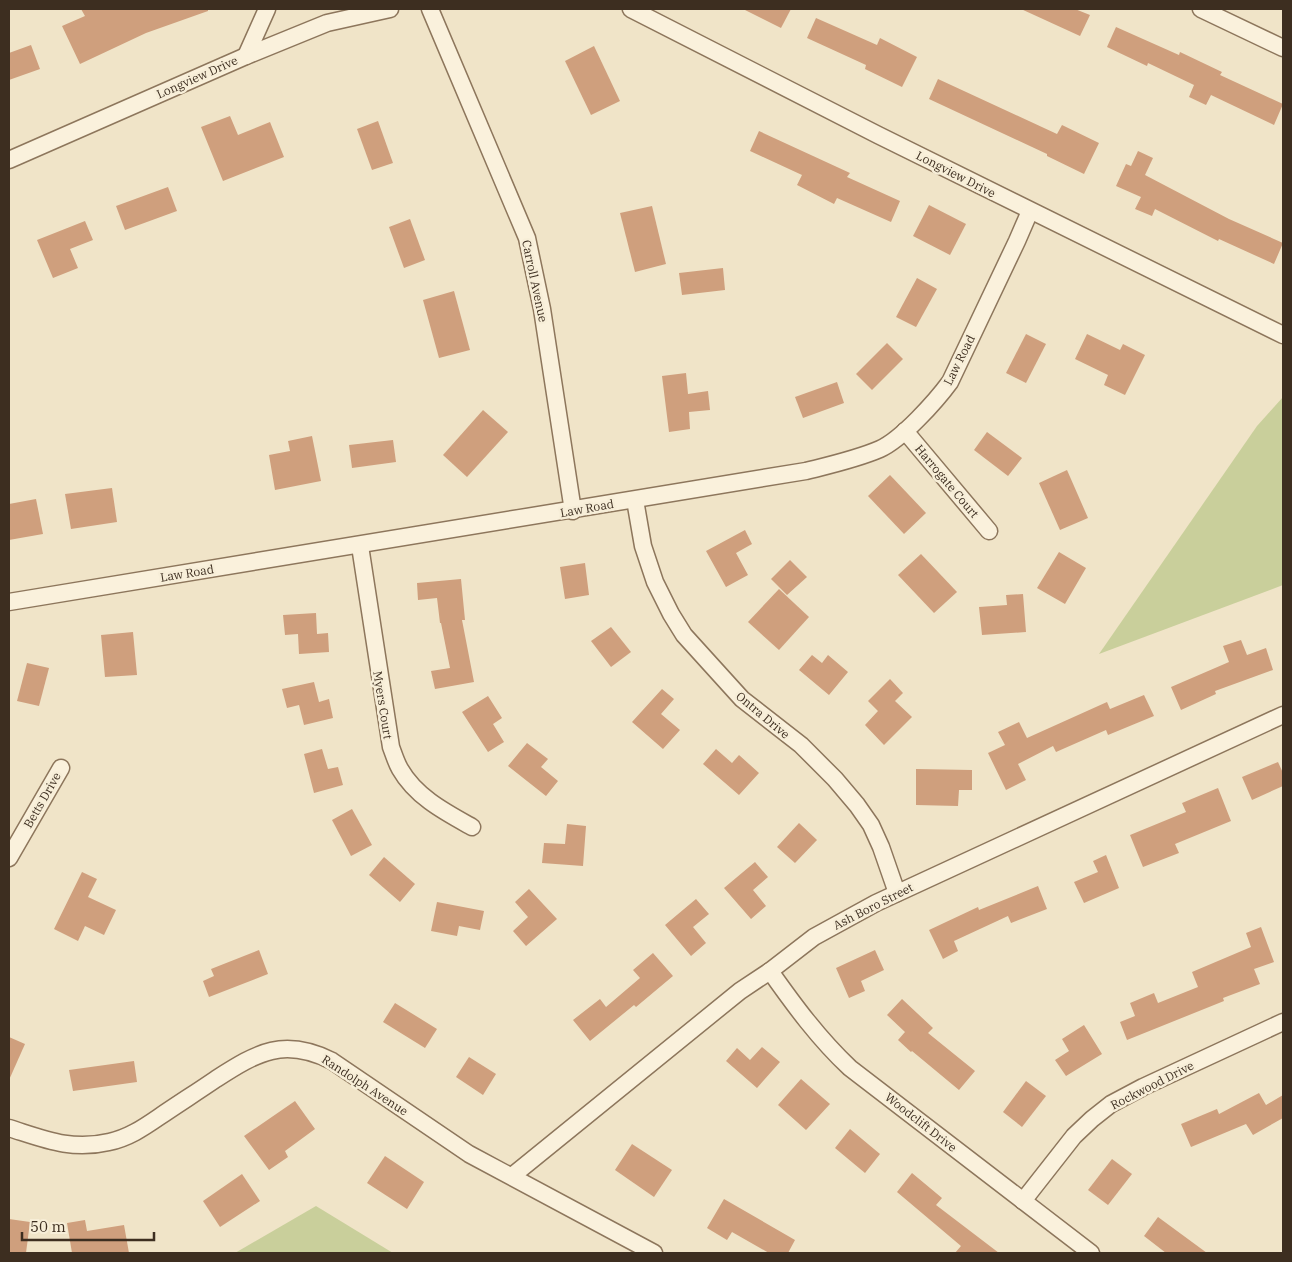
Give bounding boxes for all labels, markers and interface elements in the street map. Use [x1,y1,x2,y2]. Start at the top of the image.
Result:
street label: Longview Drive [154,52,240,102]
street label: Longview Drive [914,148,998,200]
street label: Carroll Avenue [519,238,551,324]
street label: Law Road [940,332,978,388]
street label: Harrogate Court [912,441,982,521]
street label: Law Road [559,496,615,520]
street label: Law Road [159,561,215,585]
street label: Myers Court [370,670,396,740]
street label: Ontra Drive [733,688,793,742]
street label: Betts Drive [20,770,64,830]
street label: Ash Boro Street [831,879,915,933]
street label: Randolph Avenue [319,1052,411,1118]
street label: Rockwood Drive [1108,1058,1196,1112]
street label: Woodclift Drive [882,1089,960,1155]
scale bar [22,1210,155,1242]
text: 50 m [30,1217,66,1236]

